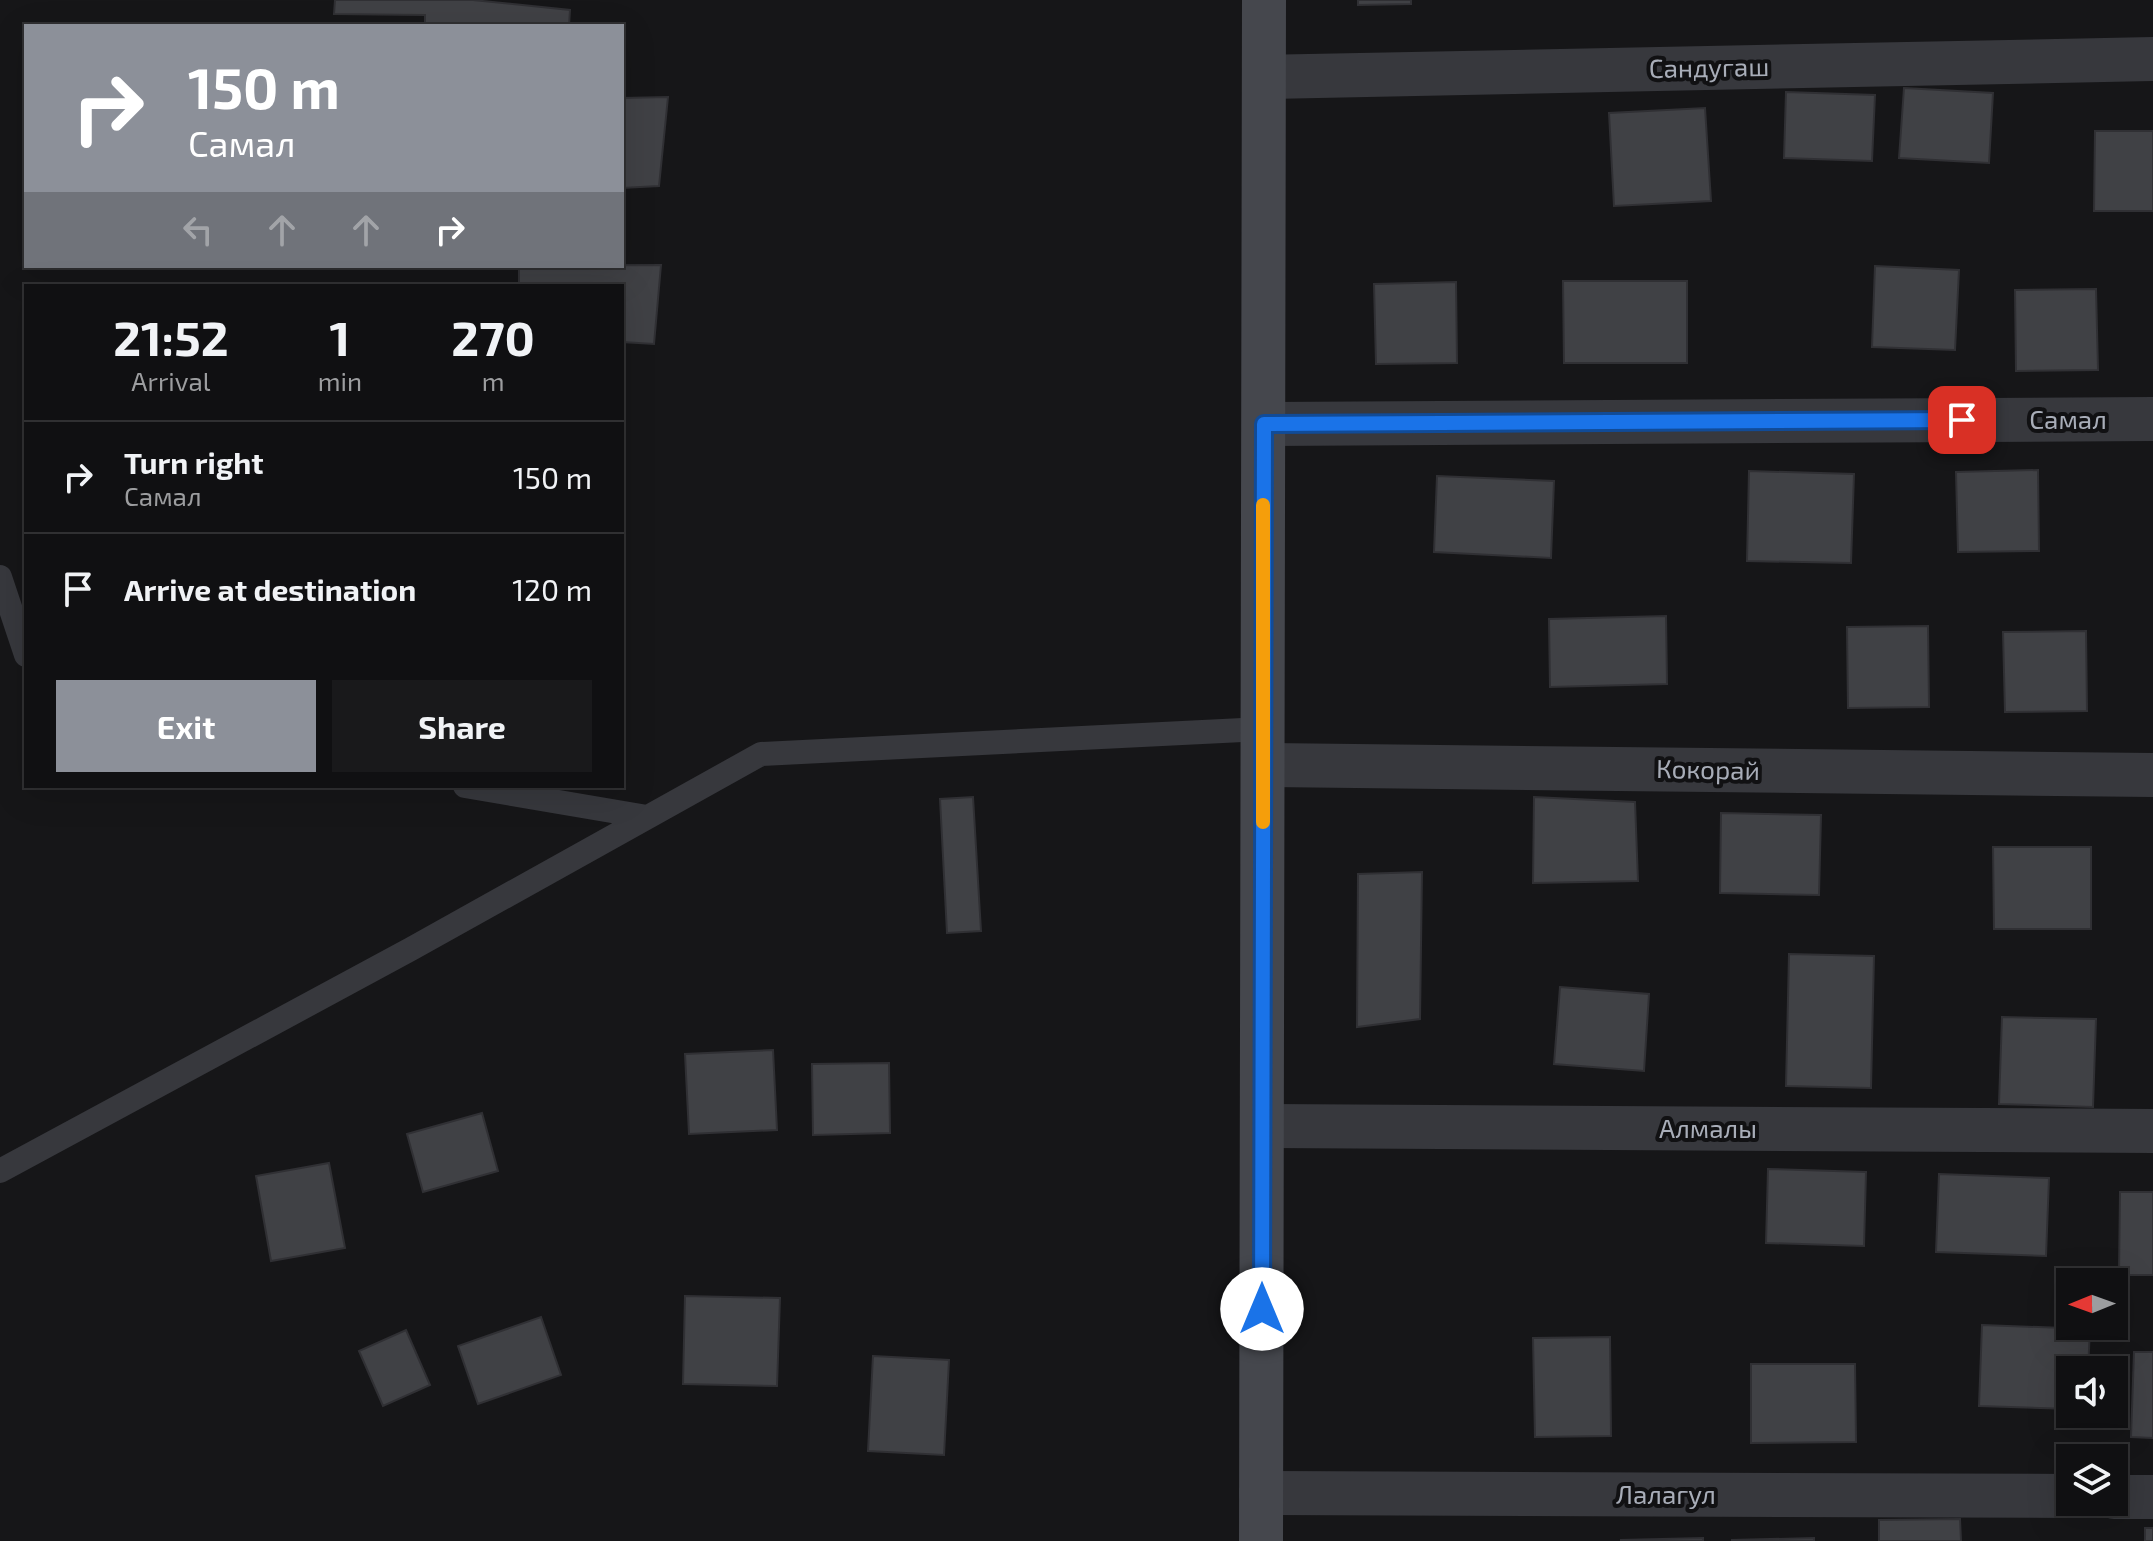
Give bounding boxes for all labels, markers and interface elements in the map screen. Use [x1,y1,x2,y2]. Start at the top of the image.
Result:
street label: Сандугаш [1648,50,1769,84]
text: 150 m [188,53,340,120]
icon: right [56,56,160,160]
text: Самал [188,121,295,164]
icon: left [176,208,220,252]
icon: ahead [260,208,304,252]
icon: ahead [344,208,388,252]
icon: right [428,208,472,252]
text: 21:52 [113,308,229,366]
text: 1 [330,308,350,366]
text: 270 [451,308,535,366]
text: Arrival [131,365,210,396]
text: min [318,365,362,396]
text: m [482,365,504,396]
pin [1928,386,1996,454]
icon: arrive [1940,398,1984,442]
street label: Самал [2029,403,2107,434]
text: Turn right [124,444,264,480]
icon: right [56,455,100,499]
text: 150 m [513,459,592,495]
text: Самал [124,480,202,511]
icon: arrive [56,567,100,611]
text: Arrive at destination [124,571,416,607]
text: 120 m [512,571,592,607]
button: Exit [56,680,316,772]
button: Share [332,680,592,772]
street label: Кокорай [1656,752,1760,785]
street label: Алмалы [1659,1112,1757,1143]
position arrow [1220,1267,1304,1351]
north arrow [2056,1268,2128,1340]
map controls [2056,1268,2128,1516]
button: sound [2056,1356,2128,1428]
button: layers [2056,1444,2128,1516]
street label: Лалагул [1616,1478,1716,1510]

